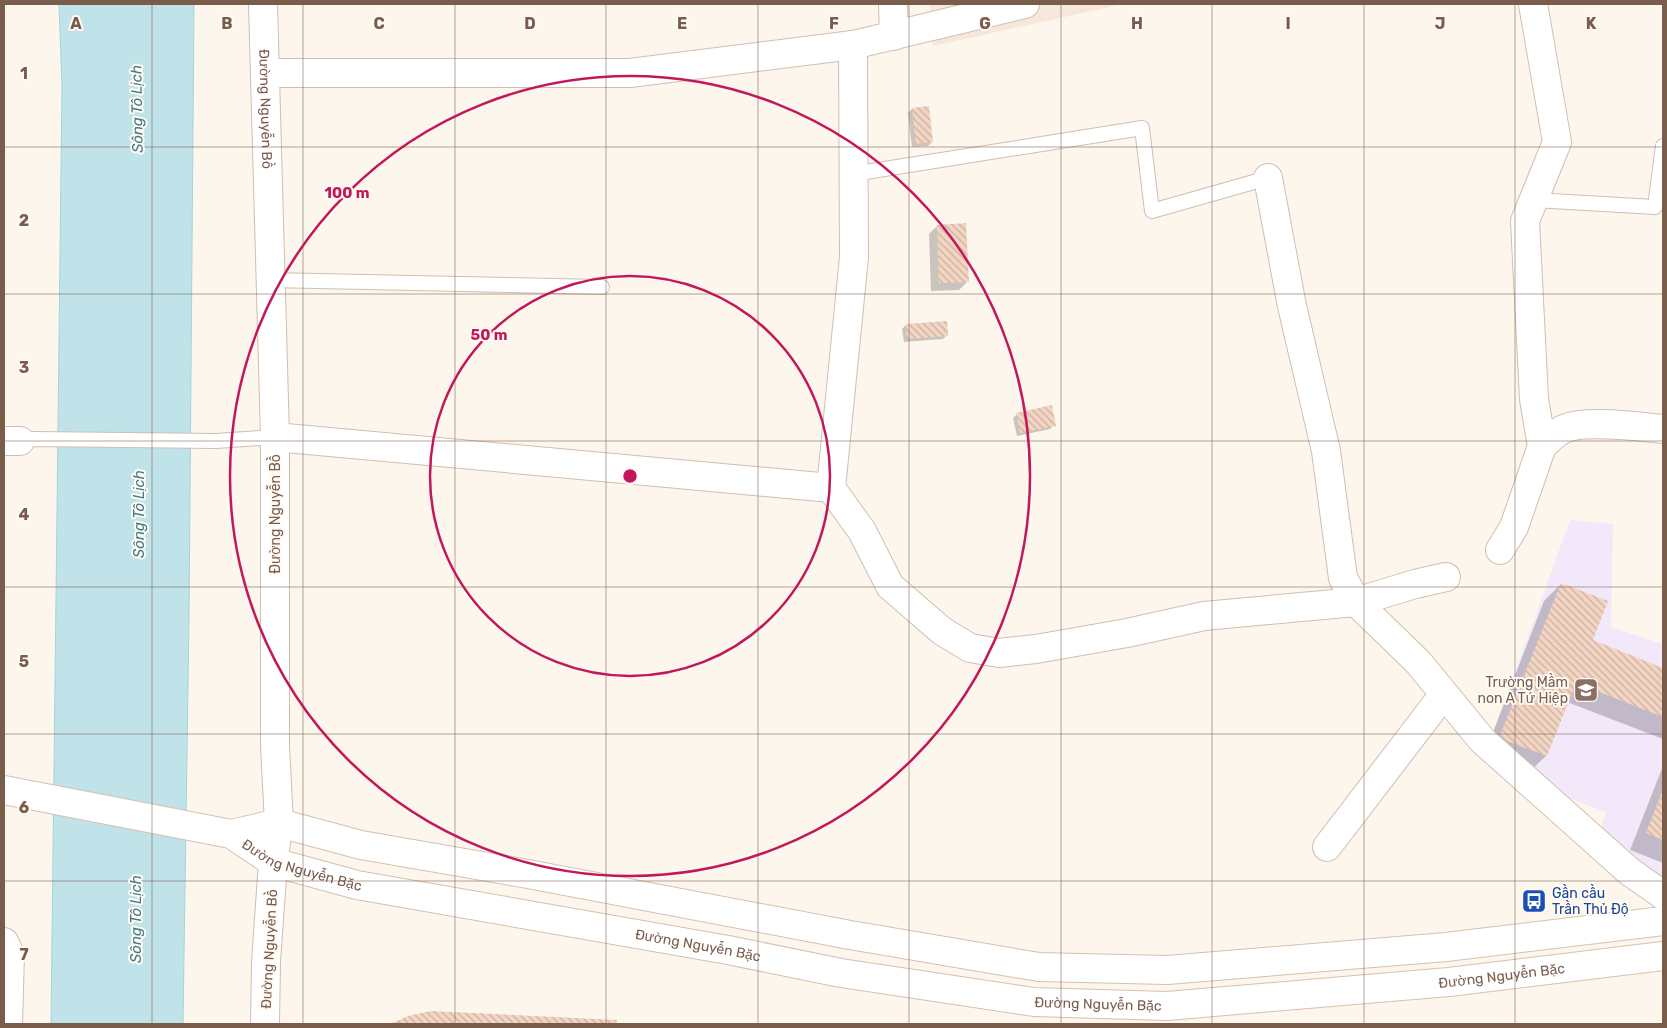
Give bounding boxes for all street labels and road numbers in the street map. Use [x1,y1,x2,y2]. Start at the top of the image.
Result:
street label: Đường Nguyễn Bồ [255,49,277,169]
street label: Đường Nguyễn Bồ [266,454,284,574]
street label: Đường Nguyễn Bặc [239,836,363,895]
street label: Đường Nguyễn Bồ [257,889,281,1009]
street label: Đường Nguyễn Bặc [634,926,762,965]
street label: Đường Nguyễn Bặc [1438,960,1566,992]
street label: Đường Nguyễn Bặc [1034,994,1162,1015]

